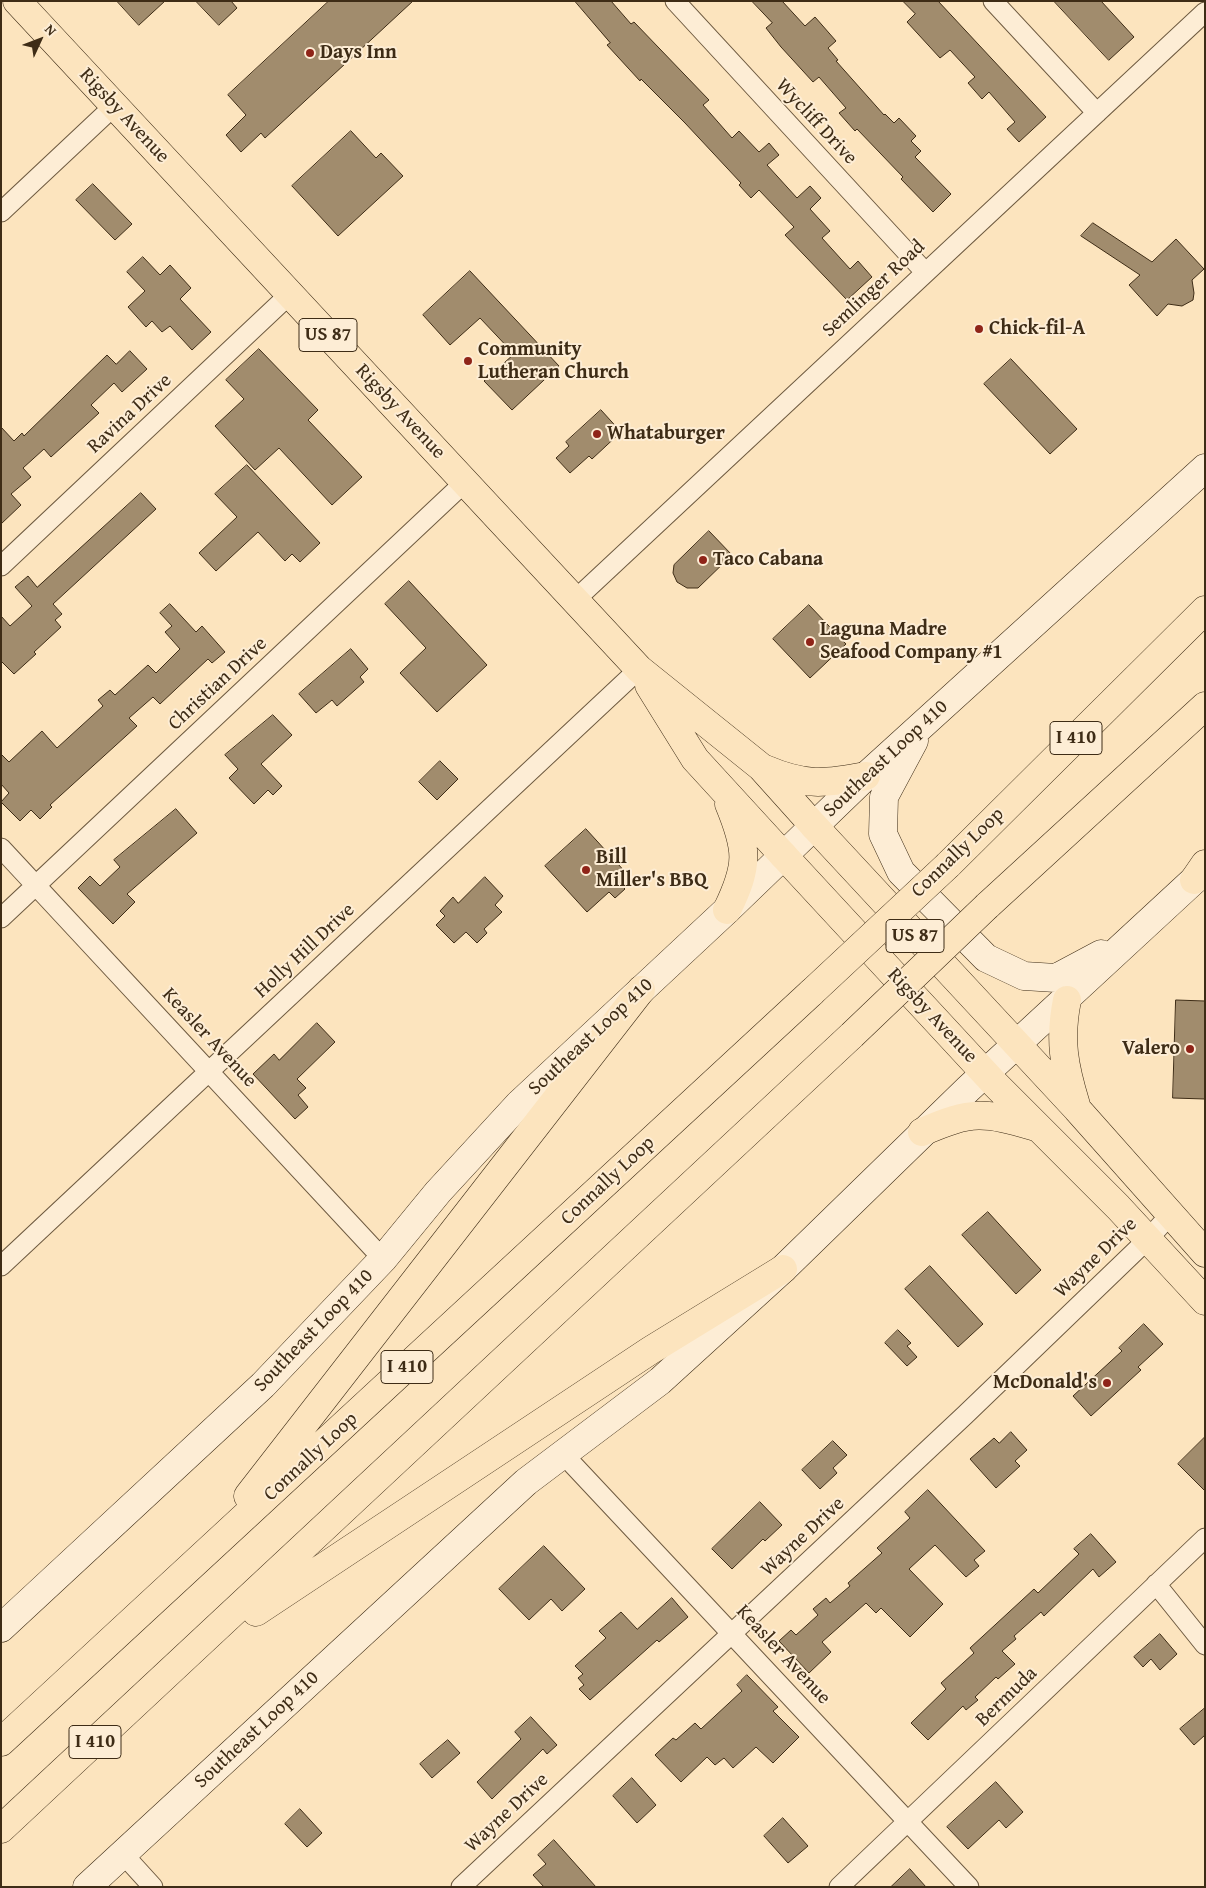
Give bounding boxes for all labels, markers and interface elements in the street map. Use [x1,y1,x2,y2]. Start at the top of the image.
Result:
north arrow [15,15,65,65]
text: N [40,20,61,40]
place label: Days Inn [320,41,397,65]
marker: Days Inn [304,47,316,59]
street label: Rigsby Avenue [74,63,174,169]
street label: Wycliff Drive [770,74,862,170]
street label: Semlinger Road [818,235,930,343]
place label: Chick-fil-A [989,317,1085,341]
road number: US 87 [299,318,357,352]
marker: Chick-fil-A [973,323,985,335]
place label: Community Lutheran Church [478,338,629,385]
marker: Community Lutheran Church [462,355,474,367]
street label: Rigsby Avenue [350,359,450,465]
street label: Ravina Drive [83,369,177,459]
place label: Whataburger [607,422,725,446]
marker: Whataburger [591,428,603,440]
place label: Taco Cabana [713,548,823,572]
marker: Taco Cabana [697,554,709,566]
place label: Laguna Madre Seafood Company #1 [820,618,1003,665]
street label: Christian Drive [164,632,272,736]
marker: Laguna Madre Seafood Company #1 [804,636,816,648]
street label: Southeast Loop 410 [819,695,953,823]
road number: I 410 [1050,721,1102,754]
street label: Connally Loop [907,803,1009,903]
place label: Bill Miller's BBQ [596,846,707,893]
marker: Bill Miller's BBQ [580,864,592,876]
street label: Holly Hill Drive [250,898,360,1004]
road number: US 87 [886,919,944,952]
street label: Rigsby Avenue [882,963,982,1069]
street label: Southeast Loop 410 [524,973,658,1101]
street label: Keasler Avenue [157,983,261,1093]
place label: Valero [1122,1037,1180,1061]
marker: Valero [1184,1043,1196,1055]
street label: Connally Loop [556,1131,660,1231]
street label: Wayne Drive [1050,1213,1142,1303]
street label: Southeast Loop 410 [249,1265,379,1397]
road number: I 410 [381,1350,433,1384]
place label: McDonald's [993,1371,1097,1395]
marker: McDonald's [1101,1377,1113,1389]
street label: Connally Loop [259,1407,363,1507]
street label: Wayne Drive [756,1492,850,1582]
street label: Keasler Avenue [731,1600,835,1710]
street label: Bermuda [971,1662,1043,1732]
street label: Southeast Loop 410 [190,1666,324,1794]
road number: I 410 [69,1725,121,1758]
street label: Wayne Drive [460,1768,554,1858]

